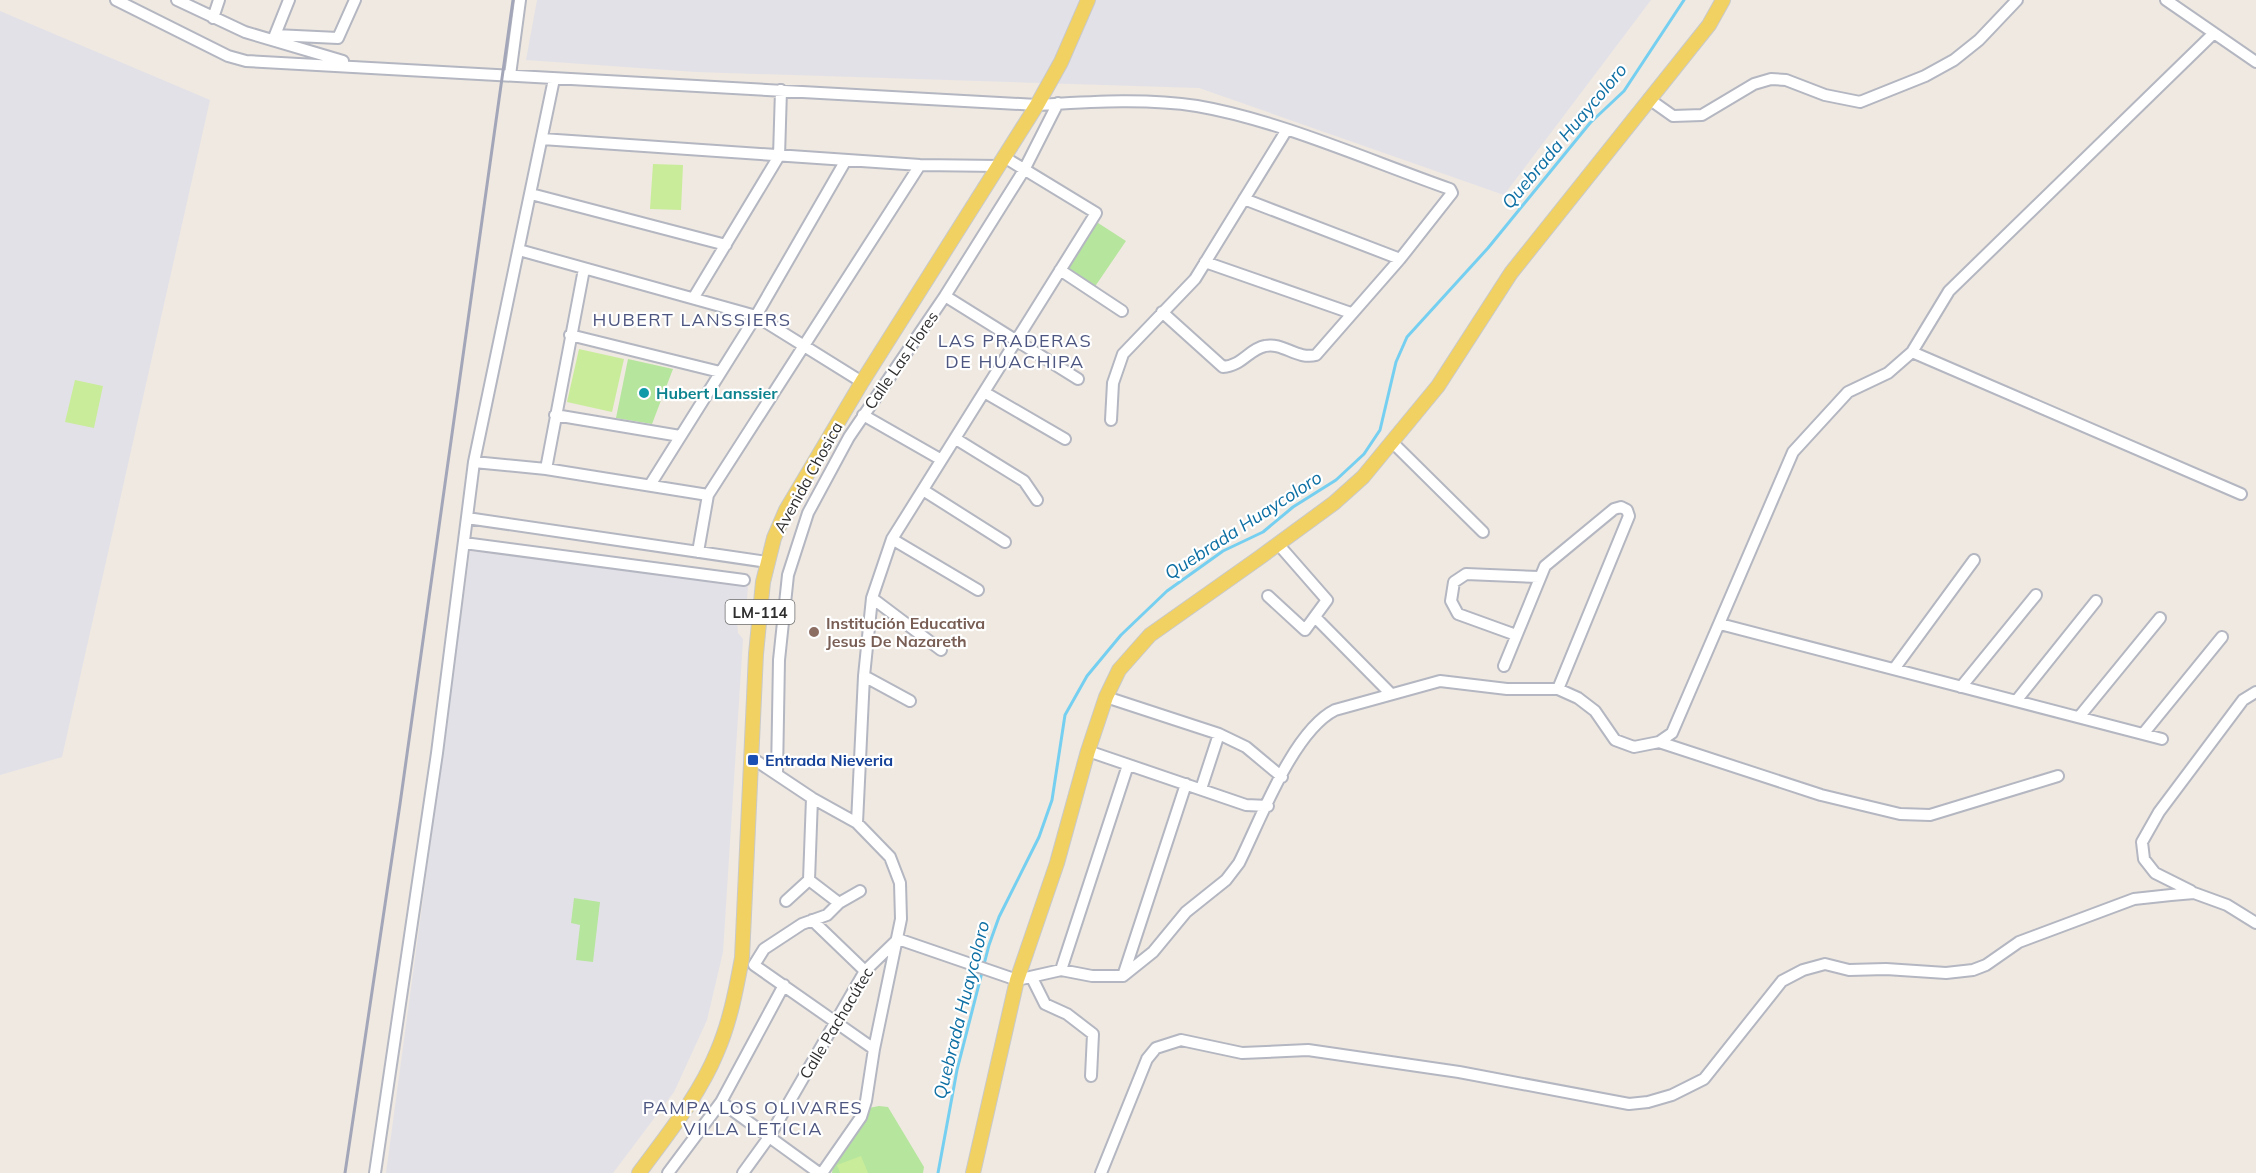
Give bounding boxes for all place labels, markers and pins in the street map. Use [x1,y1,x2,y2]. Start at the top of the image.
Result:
place label: Hubert Lanssier [656,383,778,403]
marker: Hubert Lanssier [637,386,651,400]
place label: Institución Educativa Jesus De Nazareth [826,613,985,651]
marker: Institución Educativa Jesus De Nazareth [807,625,821,639]
place label: Entrada Nieveria [765,750,893,770]
marker: Entrada Nieveria [746,753,760,767]

